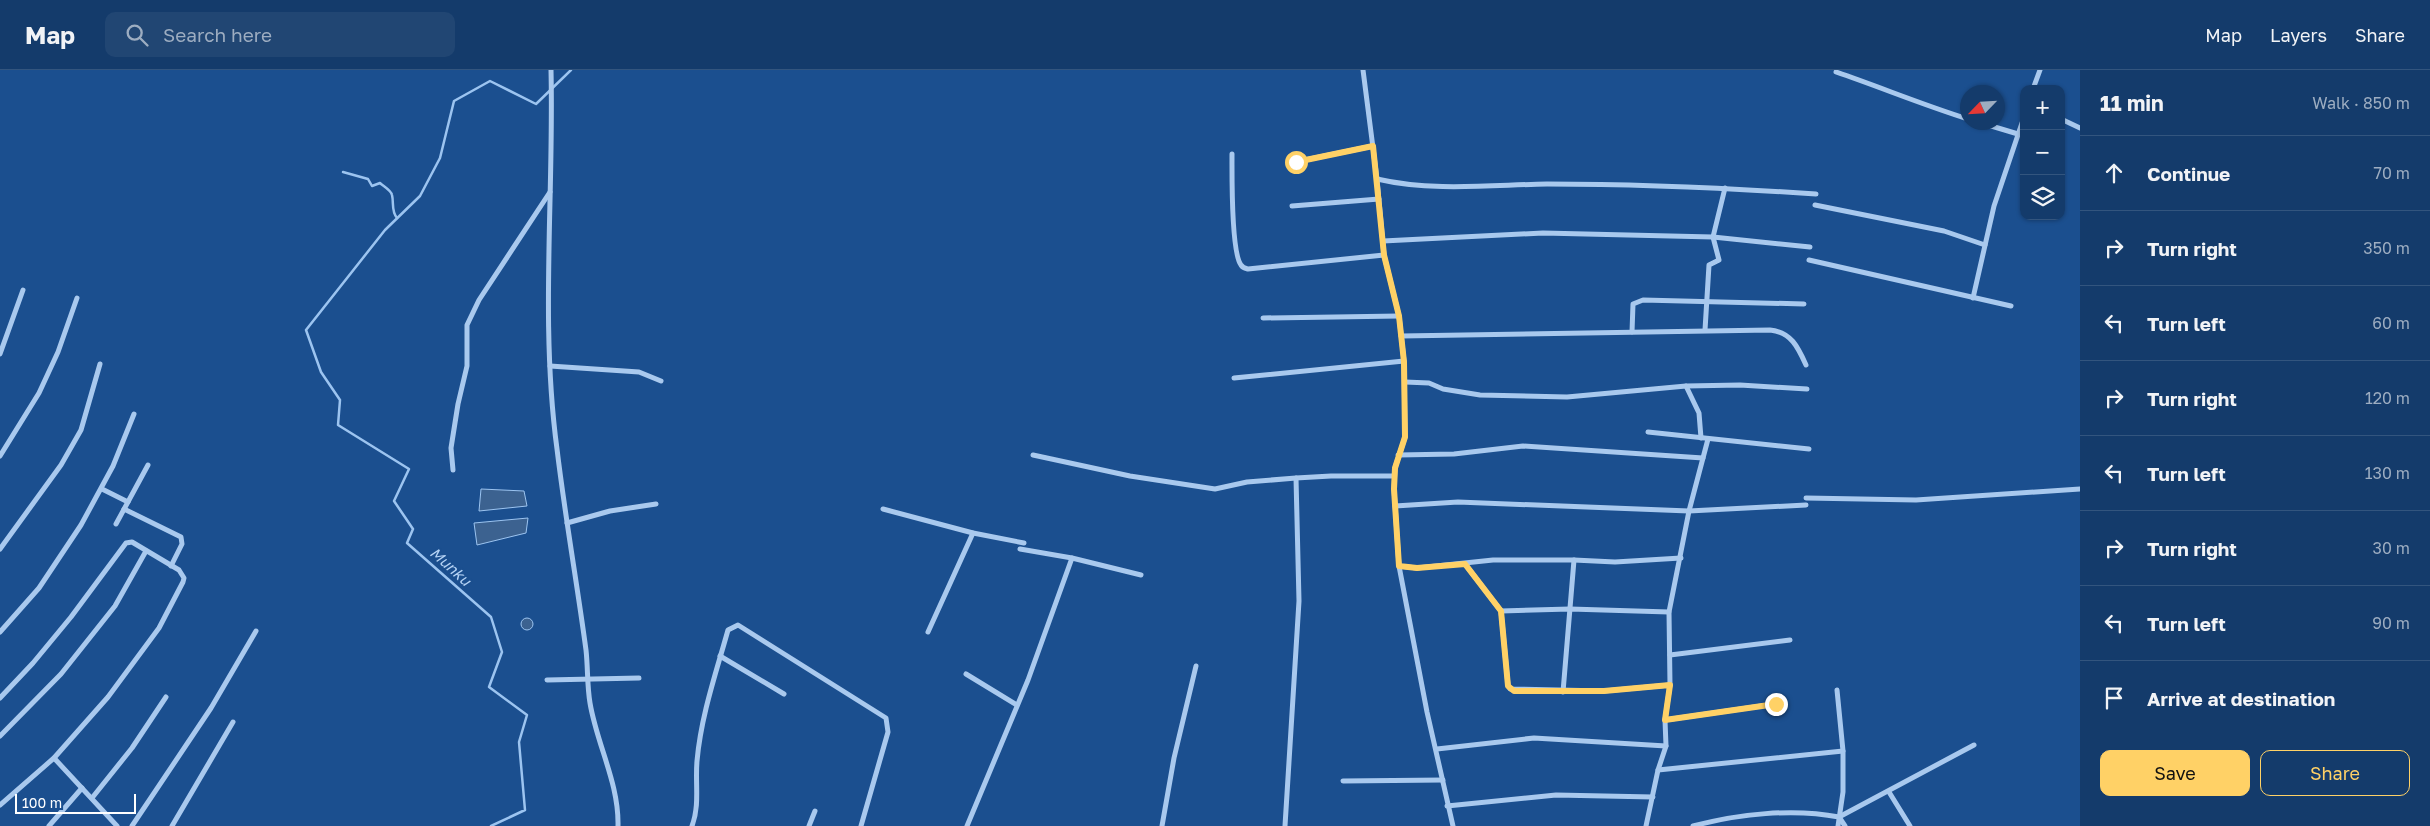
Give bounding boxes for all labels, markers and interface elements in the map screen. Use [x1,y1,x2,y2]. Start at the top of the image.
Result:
search box [105,12,455,57]
text: Map [25,20,75,49]
icon: search [123,21,151,49]
text: Search here [163,23,272,46]
text: Map [2205,24,2242,46]
text: Layers [2270,24,2327,46]
text: Share [2355,24,2405,46]
north arrow [1960,85,2005,130]
map controls [2020,85,2065,220]
button: + [2020,85,2065,130]
text: 11 min [2100,90,2164,116]
text: Walk · 850 m [2312,93,2410,113]
button: − [2020,130,2065,175]
route start [1285,151,1308,174]
icon: ahead [2100,159,2128,187]
text: Continue [2147,162,2230,185]
text: 70 m [2373,163,2410,183]
button: layers [2020,175,2065,220]
icon: right [2100,234,2128,262]
text: Turn right [2147,237,2237,260]
text: 350 m [2363,238,2410,258]
icon: left [2100,309,2128,337]
text: Turn left [2147,312,2226,335]
text: 60 m [2372,313,2410,333]
icon: right [2100,384,2128,412]
text: Turn right [2147,387,2237,410]
text: 120 m [2365,388,2410,408]
icon: left [2100,459,2128,487]
text: Turn left [2147,462,2226,485]
text: 130 m [2365,463,2410,483]
icon: right [2100,534,2128,562]
text: Turn right [2147,537,2237,560]
text: 30 m [2373,538,2410,558]
water label: Munku [427,543,476,590]
icon: left [2100,609,2128,637]
text: Turn left [2147,612,2226,635]
text: 90 m [2372,613,2410,633]
icon: arrive [2100,684,2128,712]
text: Arrive at destination [2147,687,2335,710]
route end [1765,693,1788,716]
button: Save [2100,750,2250,796]
button: Share [2260,750,2410,796]
scale bar [15,791,136,814]
text: 100 m [22,794,62,811]

